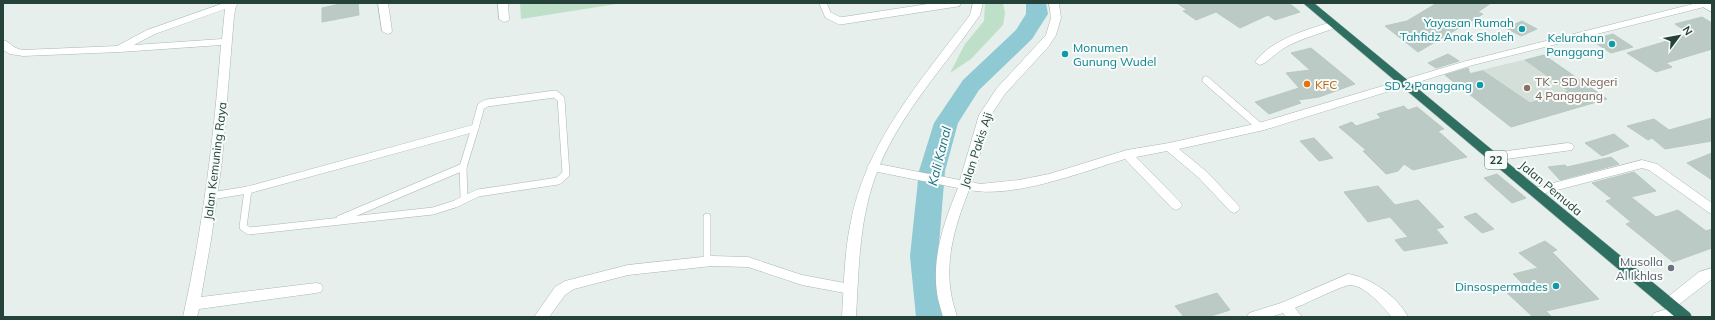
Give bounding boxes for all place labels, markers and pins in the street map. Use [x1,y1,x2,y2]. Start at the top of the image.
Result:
place label: Yayasan Rumah Tahfidz Anak Sholeh [1400,15,1514,44]
marker: Yayasan Rumah Tahfidz Anak Sholeh [1517,24,1527,34]
place label: Kelurahan Panggang [1546,30,1604,59]
marker: Kelurahan Panggang [1607,39,1617,49]
place label: Monumen Gunung Wudel [1073,40,1156,69]
marker: Monumen Gunung Wudel [1060,49,1070,59]
place label: TK - SD Negeri 4 Panggang [1535,74,1617,103]
place label: KFC [1315,77,1337,92]
place label: SD 2 Panggang [1384,78,1472,93]
marker: KFC [1302,79,1312,89]
marker: SD 2 Panggang [1475,80,1485,90]
marker: TK - SD Negeri 4 Panggang [1522,83,1532,93]
place label: Musolla Al Ikhlas [1616,254,1663,283]
marker: Musolla Al Ikhlas [1666,263,1676,273]
place label: Dinsospermades [1455,279,1548,294]
marker: Dinsospermades [1551,281,1561,291]

